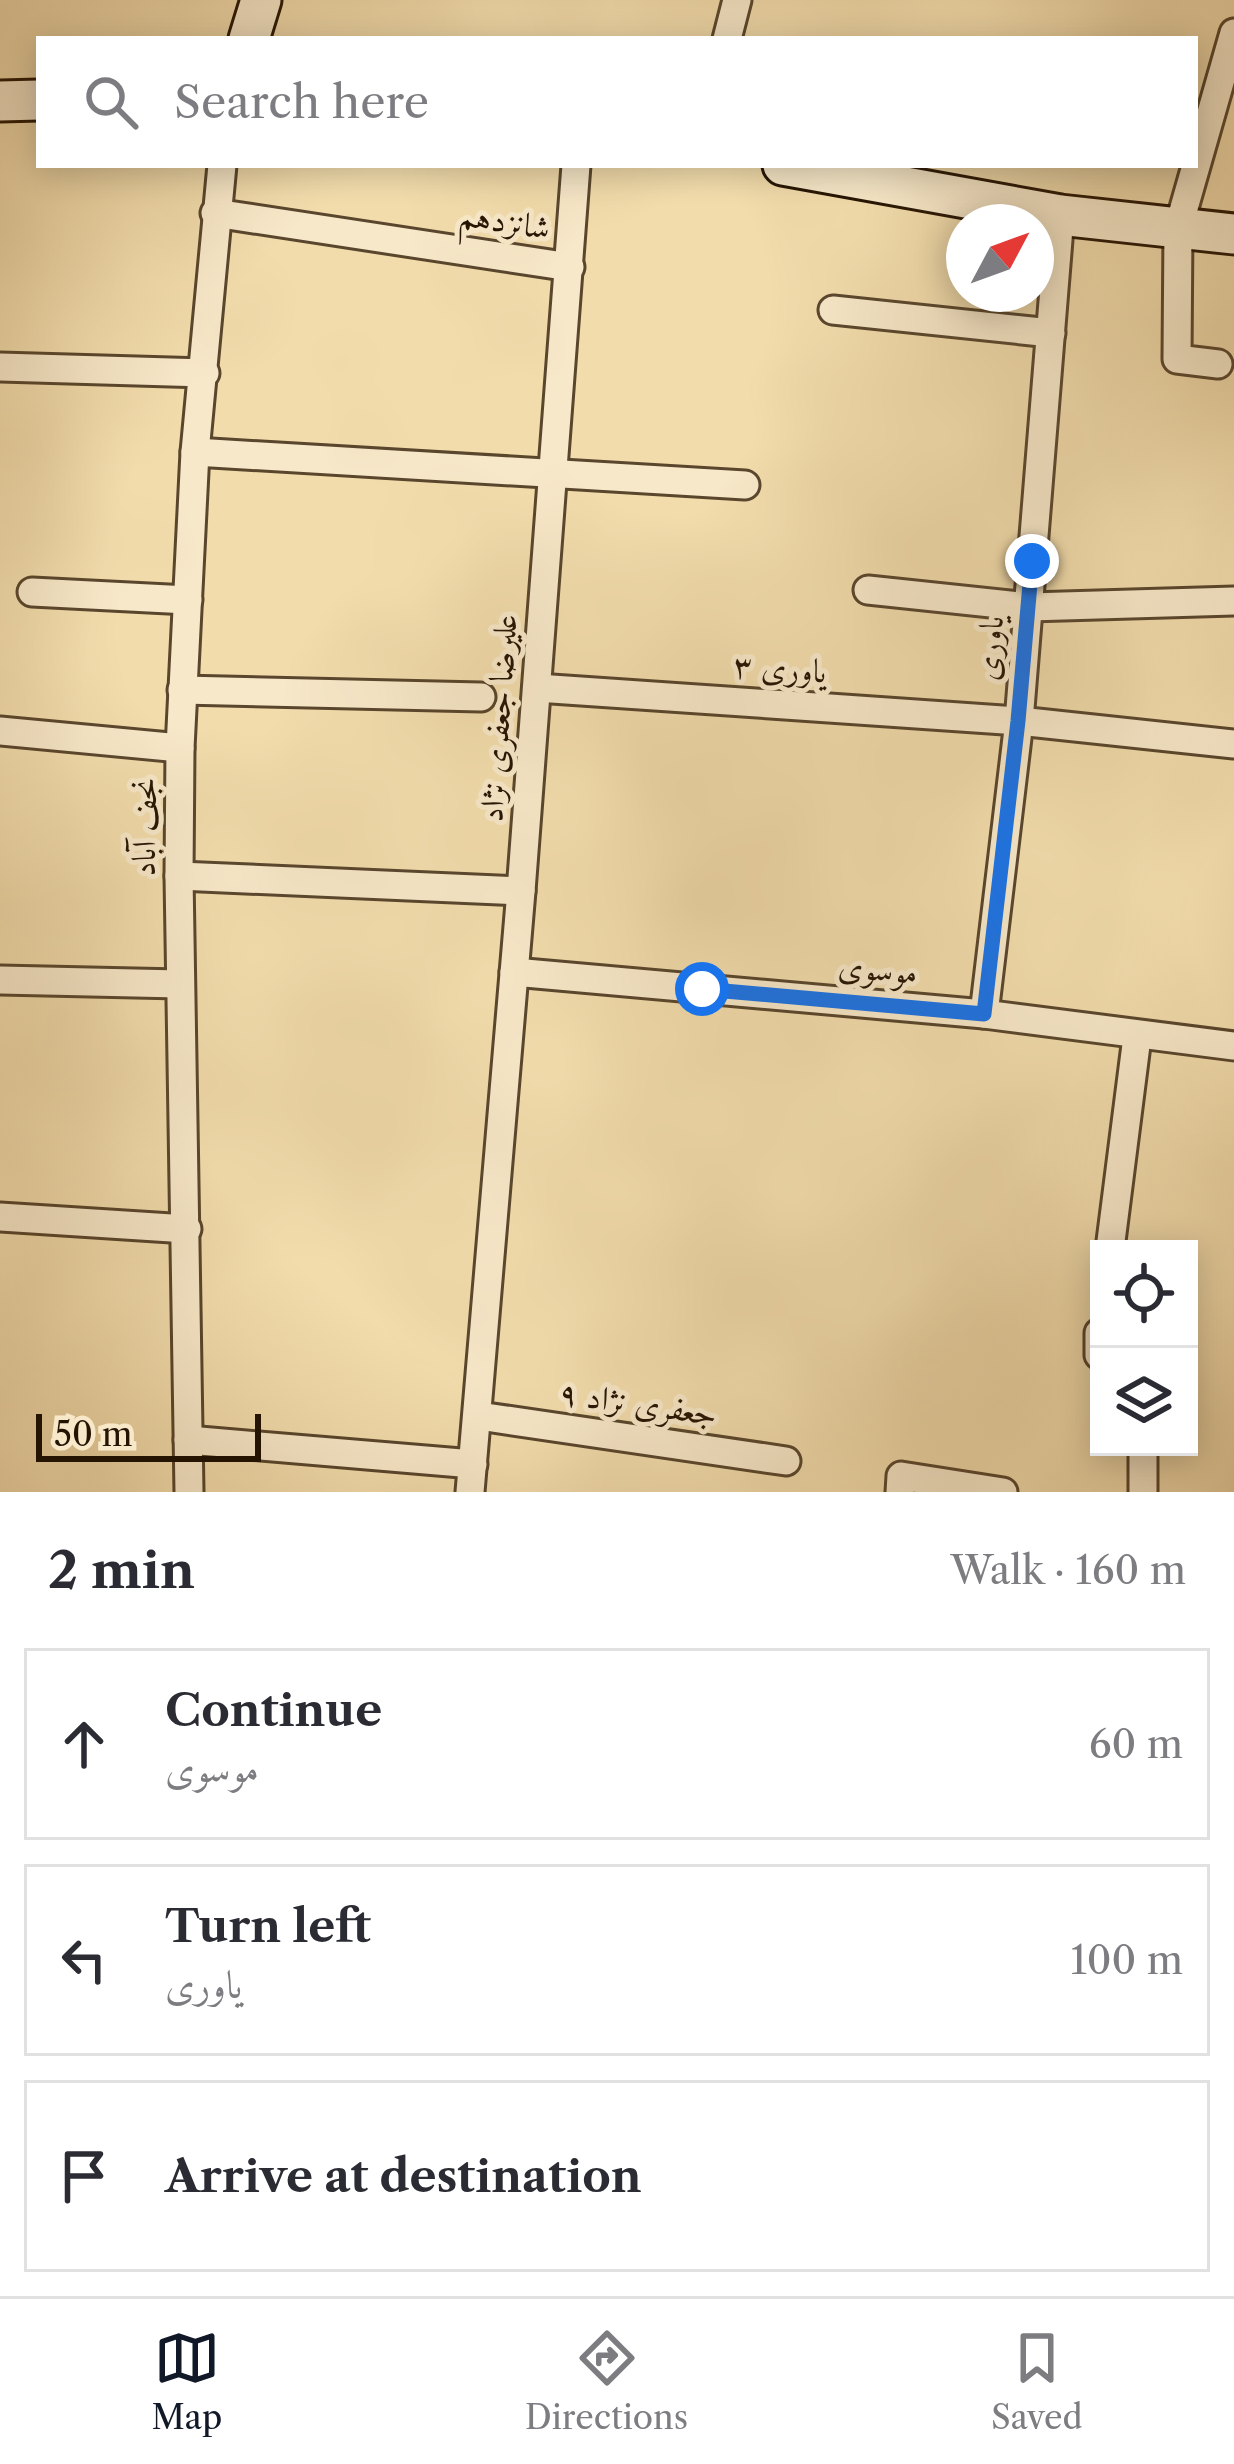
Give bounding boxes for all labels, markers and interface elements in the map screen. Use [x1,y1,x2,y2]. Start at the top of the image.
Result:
search box [36,36,1198,168]
icon: search [78,69,144,135]
text: Search here [174,74,429,130]
street label: شانزدهم [455,194,553,259]
north arrow [946,204,1054,312]
route end [1005,534,1059,588]
street label: یاوری [966,612,1012,682]
street label: علیرضا جعفری نژاد [470,613,527,823]
street label: یاوری ۳ [732,644,830,692]
street label: نجف آباد [123,777,165,877]
street label: موسوی [836,945,919,994]
route start [675,962,729,1016]
map controls [1090,1240,1198,1456]
button: locate [1090,1240,1198,1348]
button: layers [1090,1348,1198,1456]
street label: جعفری نژاد ۹ [556,1372,720,1435]
scale bar [36,1408,261,1461]
text: 50 m [54,1414,132,1455]
text: 2 min [48,1539,195,1601]
text: Walk · 160 m [950,1546,1186,1594]
text: Continue [165,1682,382,1738]
icon: ahead [51,1711,117,1777]
text: 60 m [1089,1720,1183,1768]
text: موسوی [165,1744,259,1792]
text: Turn left [165,1898,371,1954]
icon: left [51,1927,117,1993]
text: 100 m [1070,1936,1183,1984]
text: یاوری [165,1960,242,2008]
icon: arrive [51,2143,117,2209]
text: Arrive at destination [165,2148,642,2204]
tab: Map [151,2325,222,2438]
tab: Directions [525,2325,688,2438]
tab: Saved [991,2325,1083,2438]

